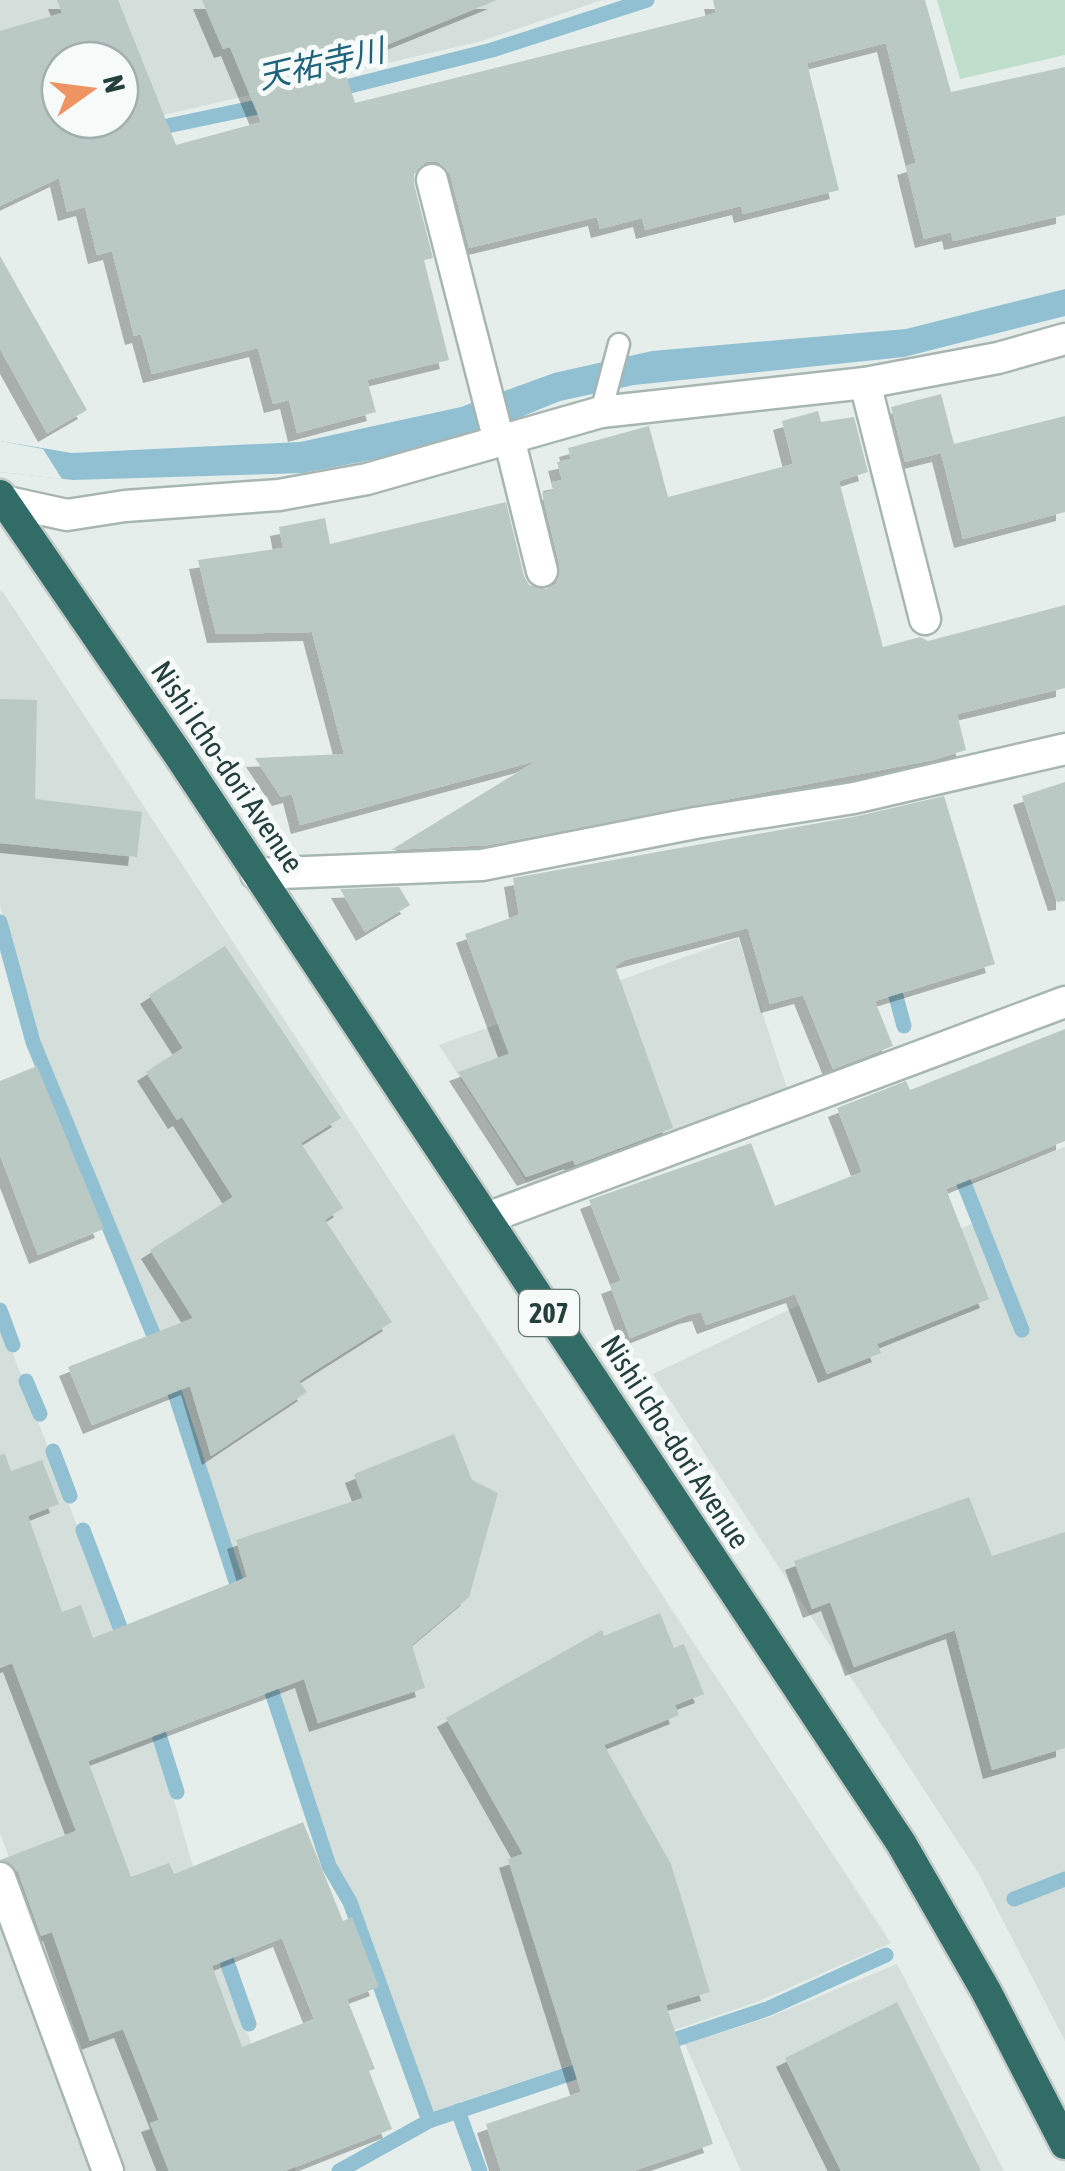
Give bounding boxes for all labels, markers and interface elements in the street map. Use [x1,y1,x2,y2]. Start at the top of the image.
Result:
water label: 天祐寺川 [254,30,390,96]
north arrow [40,40,140,140]
text: N [97,72,132,96]
street label: Nishi Icho-dori Avenue [145,655,311,878]
road number: 207 [519,1290,579,1336]
street label: Nishi Icho-dori Avenue [594,1329,757,1554]

